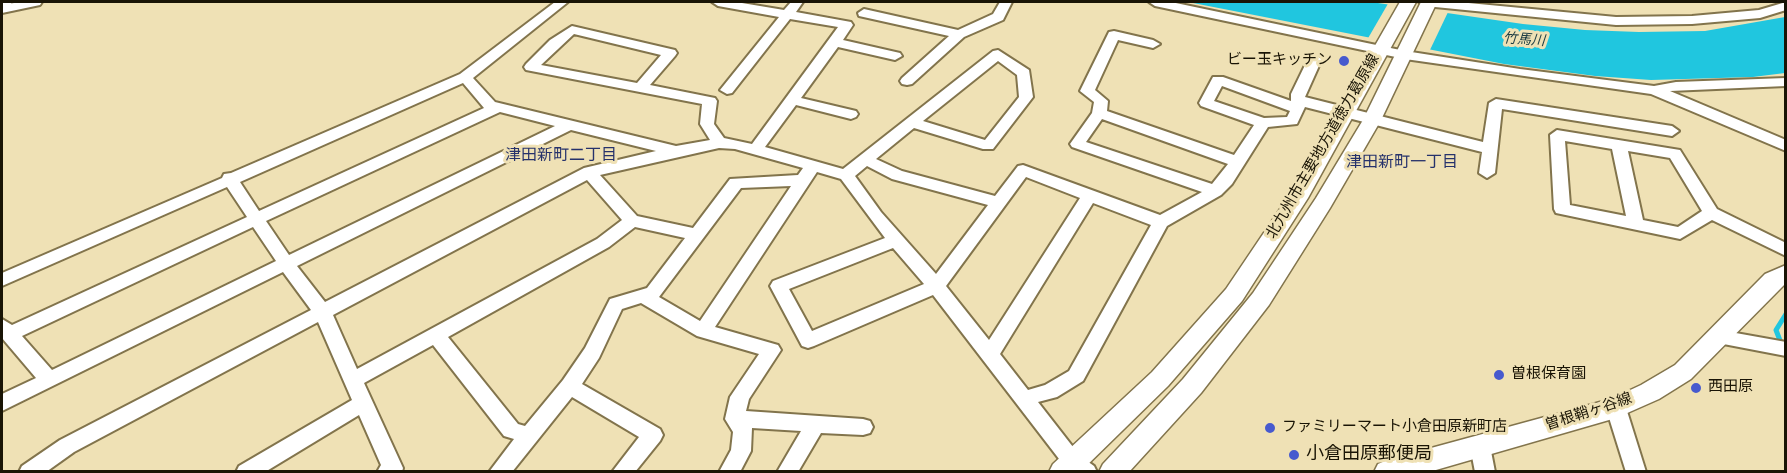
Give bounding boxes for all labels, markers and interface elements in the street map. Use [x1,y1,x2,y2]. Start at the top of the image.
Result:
water label: 竹馬川 [1502,31,1546,51]
place label: ビー玉キッチン [1227,52,1332,70]
street label: 北九州市主要地方道徳力葛原線 [1264,52,1384,242]
marker: ビー玉キッチン [1337,54,1351,68]
district label: 津田新町二丁目 [505,147,617,167]
district label: 津田新町一丁目 [1346,154,1458,174]
place label: 曽根保育園 [1511,366,1586,384]
marker: 曽根保育園 [1492,368,1506,382]
place label: 西田原 [1708,379,1753,397]
marker: 西田原 [1689,381,1703,395]
street label: 曽根鞘ヶ谷線 [1543,391,1635,435]
place label: ファミリーマート小倉田原新町店 [1282,419,1507,437]
marker: ファミリーマート小倉田原新町店 [1263,421,1277,435]
place label: 小倉田原郵便局 [1306,444,1432,466]
marker: 小倉田原郵便局 [1287,448,1301,462]

